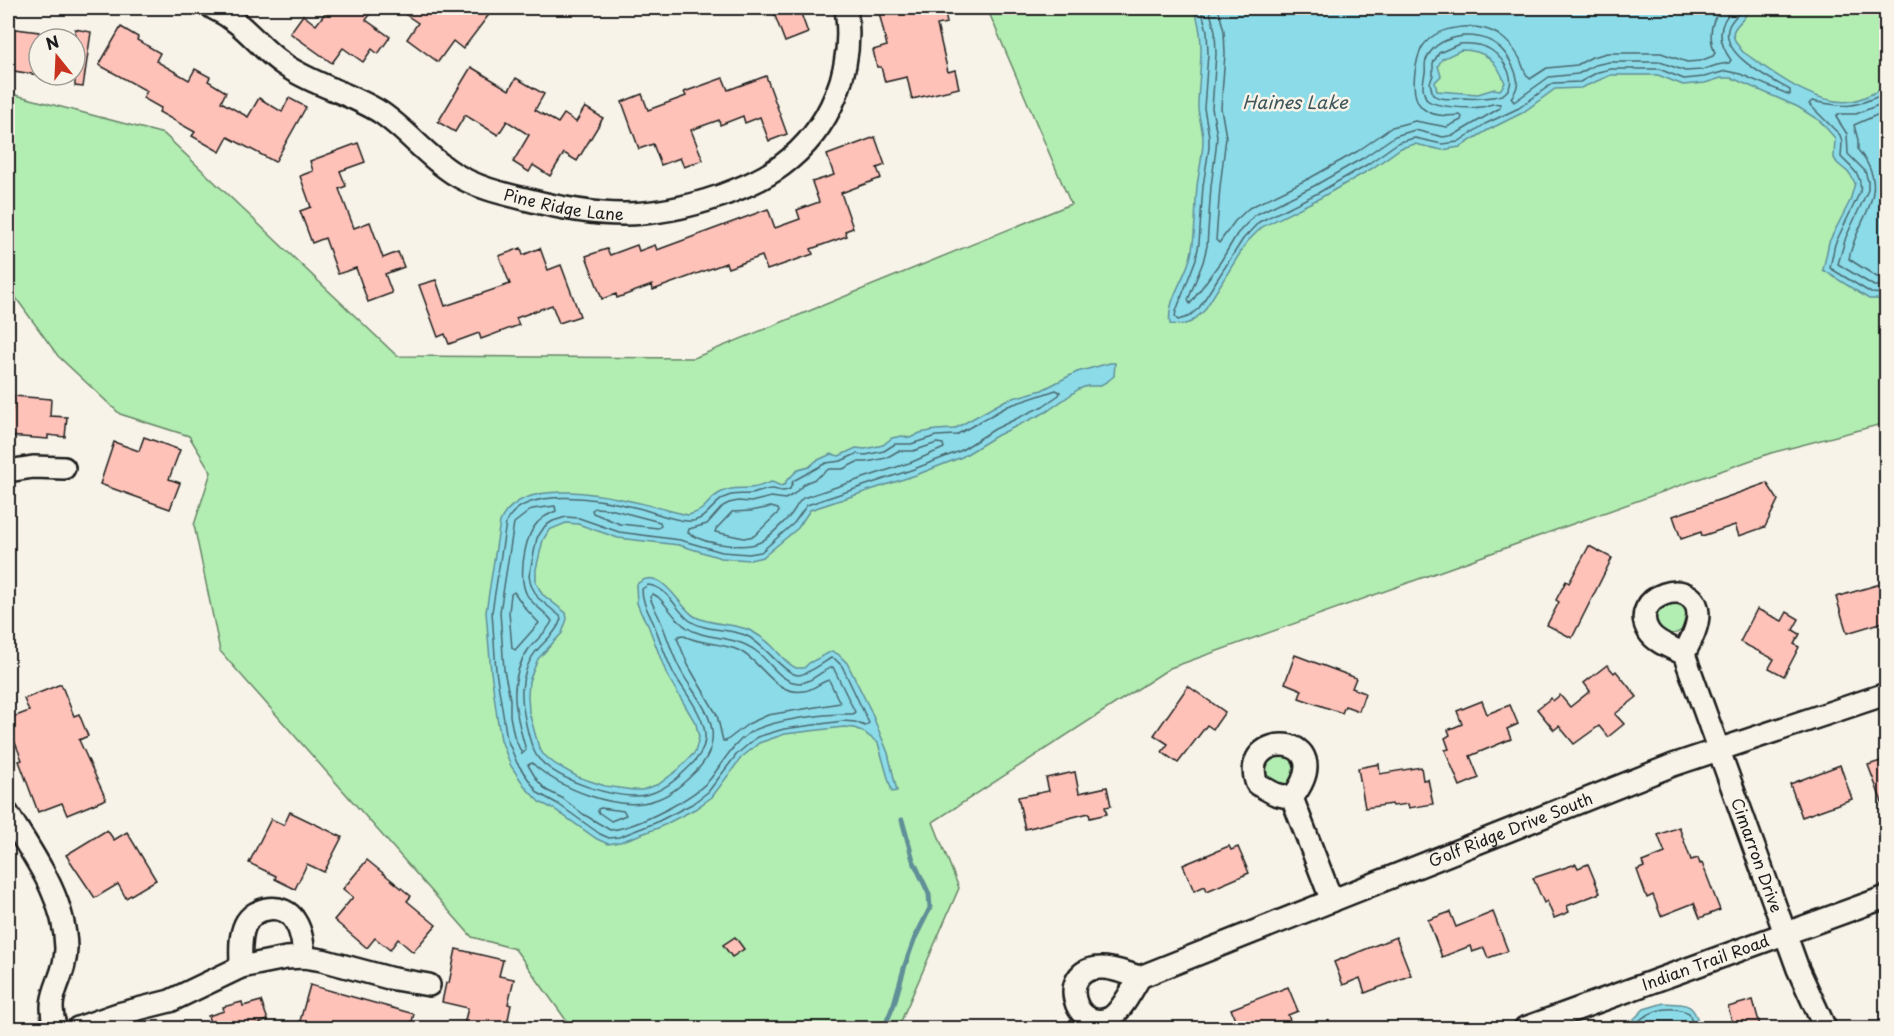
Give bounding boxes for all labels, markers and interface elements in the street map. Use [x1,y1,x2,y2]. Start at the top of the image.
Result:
north arrow [27,27,87,87]
text: N [42,28,62,55]
water label: Haines Lake [1242,88,1349,115]
street label: Pine Ridge Lane [502,181,624,225]
street label: Golf Ridge Drive South [1425,785,1596,872]
street label: Cimarron Drive [1726,794,1790,915]
street label: Indian Trail Road [1638,927,1772,996]

